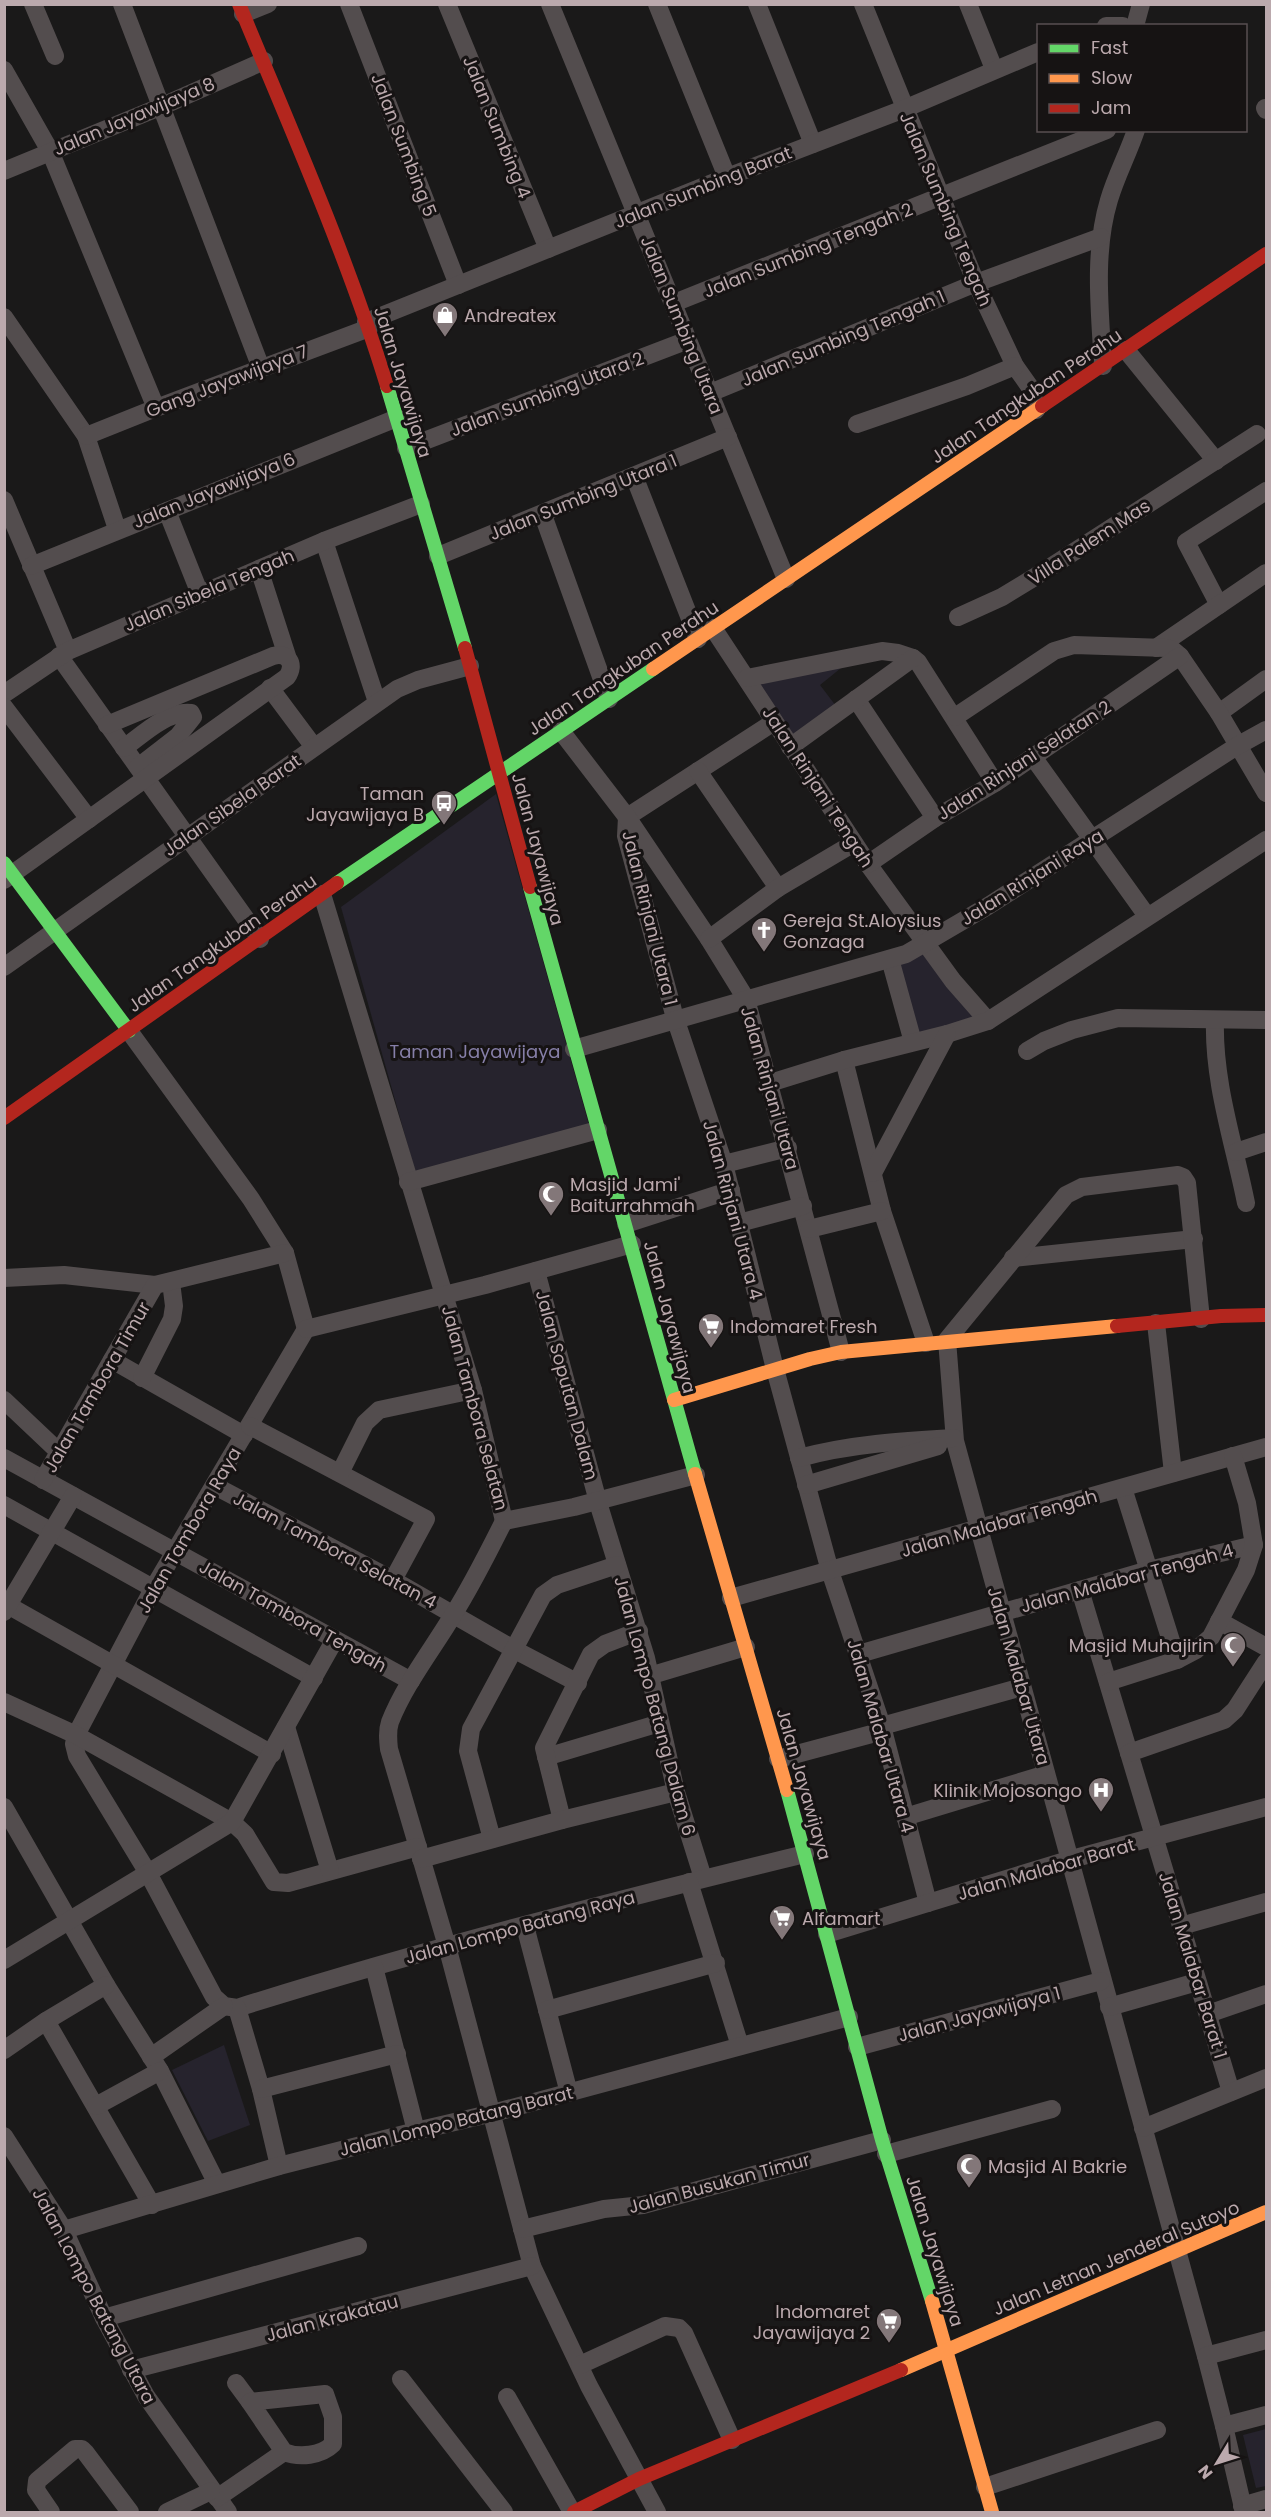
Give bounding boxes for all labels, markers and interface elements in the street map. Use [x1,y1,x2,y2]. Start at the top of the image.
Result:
legend [1037,24,1247,132]
text: Fast [1091,35,1128,60]
street label: Jalan Sumbing 4 [457,52,537,202]
text: Slow [1091,65,1133,90]
street label: Jalan Sumbing 5 [365,70,443,220]
street label: Jalan Jayawijaya 8 [50,71,218,161]
text: Jam [1091,95,1131,120]
street label: Jalan Sumbing Tengah [894,108,998,310]
street label: Jalan Sumbing Barat [611,140,795,234]
street label: Jalan Sumbing Tengah 2 [700,196,916,304]
street label: Jalan Sumbing Utara [635,232,729,418]
street label: Jalan Sumbing Tengah 1 [737,284,949,392]
shop icon: Andreatex [430,300,460,338]
street label: Jalan Jayawijaya [368,303,438,461]
place label: Andreatex [464,303,557,328]
street label: Jalan Tangkuban Perahu [926,323,1126,469]
street label: Gang Jayawijaya 7 [142,339,312,423]
street label: Jalan Sumbing Utara 2 [447,346,647,442]
street label: Jalan Jayawijaya 6 [129,446,299,534]
street label: Jalan Sumbing Utara 1 [485,448,681,546]
street label: Villa Palem Mas [1023,493,1155,591]
street label: Jalan Sibela Tengah [120,543,298,637]
street label: Jalan Tangkuban Perahu [523,595,723,741]
street label: Jalan Rinjani Selatan 2 [932,694,1116,826]
street label: Jalan Rinjani Tengah [757,702,879,872]
street label: Jalan Sibela Barat [158,748,306,862]
street label: Jalan Jayawijaya [506,770,570,928]
place label: Taman Jayawijaya B [306,781,424,827]
bus stop icon: Taman Jayawijaya B [429,788,459,826]
street label: Jalan Rinjani Raya [956,823,1108,931]
street label: Jalan Rinjani Utara 1 [616,828,684,1008]
street label: Jalan Tangkuban Perahu [123,868,321,1018]
place label: Gereja St.Aloysius Gonzaga [783,908,941,954]
church icon: Gereja St.Aloysius Gonzaga [749,915,779,953]
street label: Jalan Rinjani Utara [735,1003,805,1173]
park label: Taman Jayawijaya [389,1039,561,1064]
street label: Jalan Rinjani Utara 4 [697,1118,769,1302]
place label: Masjid Jami' Baiturrahmah [570,1172,695,1218]
mosque icon: Masjid Jami' Baiturrahmah [536,1179,566,1217]
street label: Jalan Jayawijaya [638,1238,702,1396]
street label: Jalan Soputan Dalam [530,1287,604,1483]
street label: Jalan Tambora Timur [38,1297,156,1477]
street label: Jalan Tambora Selatan [436,1303,514,1513]
supermarket icon: Indomaret Fresh [696,1311,726,1349]
place label: Indomaret Fresh [730,1314,877,1339]
street label: Jalan Tambora Raya [131,1442,247,1618]
street label: Jalan Malabar Tengah [898,1483,1100,1563]
street label: Jalan Tambora Selatan 4 [229,1486,441,1614]
street label: Jalan Malabar Tengah 4 [1018,1538,1236,1618]
street label: Jalan Tambora Tengah [195,1554,391,1678]
street label: Jalan Lompo Batang Dalam 6 [608,1574,702,1838]
street label: Jalan Malabar Utara [982,1584,1056,1768]
mosque icon: Masjid Muhajirin [1218,1630,1248,1668]
place label: Masjid Muhajirin [1069,1633,1214,1658]
street label: Jalan Malabar Utara 4 [841,1636,921,1836]
street label: Jalan Jayawijaya [770,1705,838,1863]
hospital icon: Klinik Mojosongo [1086,1775,1116,1813]
place label: Klinik Mojosongo [933,1778,1082,1803]
street label: Jalan Malabar Barat [954,1832,1138,1906]
street label: Jalan Malabar Barat 1 [1153,1869,1233,2061]
street label: Jalan Lompo Batang Raya [402,1884,638,1970]
supermarket icon: Alfamart [767,1903,797,1941]
place label: Alfamart [802,1906,881,1931]
street label: Jalan Jayawijaya 1 [895,1980,1063,2048]
street label: Jalan Lompo Batang Barat [337,2080,575,2162]
street label: Jalan Busukan Timur [626,2147,813,2219]
mosque icon: Masjid Al Bakrie [954,2151,984,2189]
place label: Masjid Al Bakrie [988,2154,1127,2179]
street label: Jalan Jayawijaya [900,2172,970,2330]
street label: Jalan Lompo Batang Utara [26,2184,162,2408]
street label: Jalan Letnan Jenderal Sutoyo [989,2195,1243,2321]
street label: Jalan Krakatau [263,2288,401,2348]
place label: Indomaret Jayawijaya 2 [753,2299,870,2345]
supermarket icon: Indomaret Jayawijaya 2 [874,2306,904,2344]
north arrow [1187,2433,1247,2493]
text: N [1193,2460,1218,2484]

